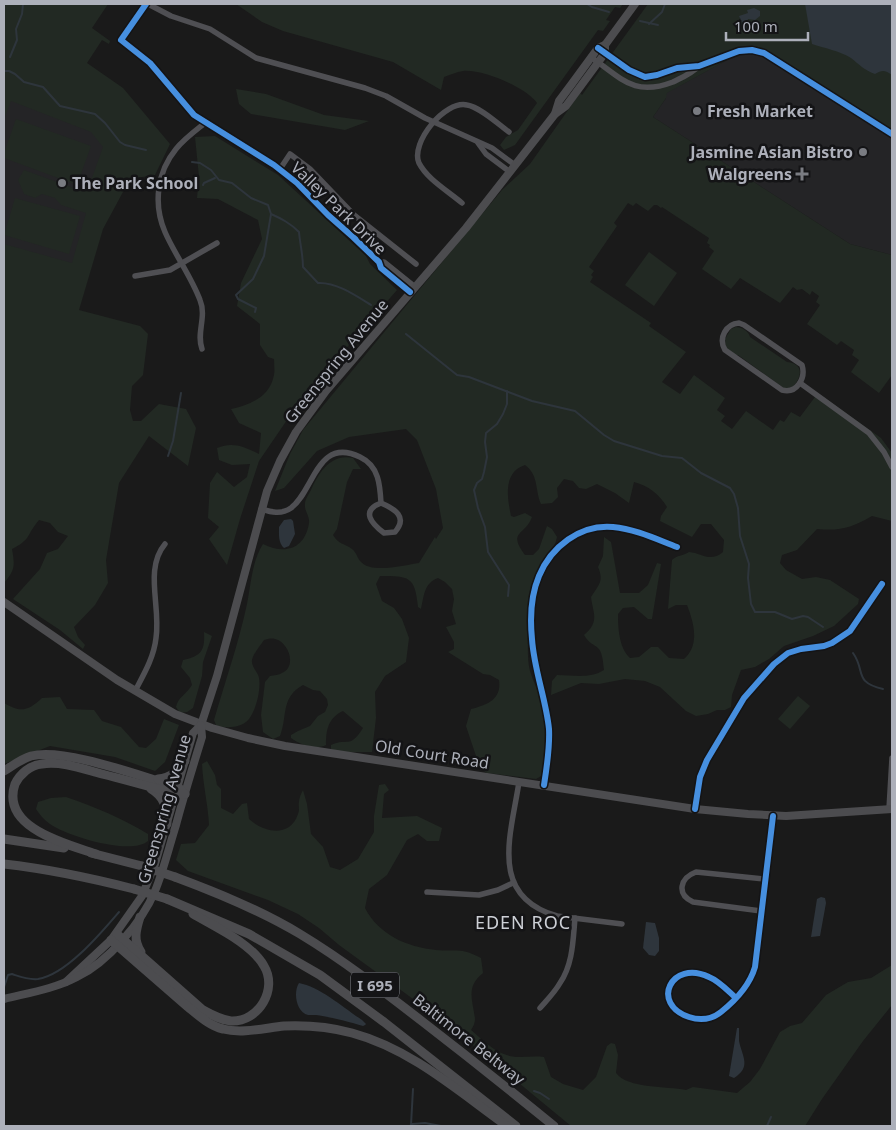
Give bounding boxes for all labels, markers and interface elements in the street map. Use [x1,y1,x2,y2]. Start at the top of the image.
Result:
scale bar [726,10,808,42]
text: 100 m [734,16,778,36]
place label: Fresh Market [707,100,813,122]
marker: Fresh Market [691,105,703,117]
place label: Jasmine Asian Bistro [688,141,853,163]
marker: Jasmine Asian Bistro [857,146,869,158]
street label: Valley Park Drive [286,157,392,259]
place label: Walgreens [708,163,792,185]
marker: Walgreens [796,168,808,180]
place label: The Park School [72,172,198,194]
marker: The Park School [56,177,68,189]
street label: Greenspring Avenue [279,294,393,428]
street label: Greenspring Avenue [132,732,196,886]
street label: Old Court Road [373,734,491,774]
district label: EDEN ROC [475,910,571,934]
road number: I 695 [351,972,399,998]
street label: Baltimore Beltway [408,988,530,1090]

